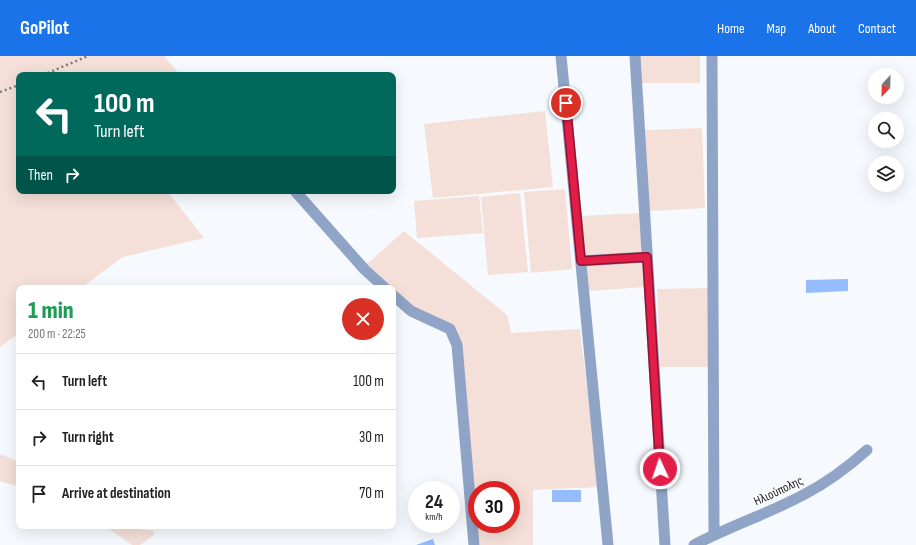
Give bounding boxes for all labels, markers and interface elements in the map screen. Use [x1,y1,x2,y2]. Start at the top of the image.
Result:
text: GoPilot [20,17,69,40]
text: Home [717,20,745,37]
text: Map [767,20,786,37]
text: About [808,20,836,37]
text: Contact [858,20,896,37]
north arrow [868,68,904,104]
map controls [868,68,904,192]
pin [549,86,583,120]
text: 100 m [94,87,155,120]
icon: left [28,88,80,140]
icon: arrive [555,92,577,114]
button: search [868,112,904,148]
text: Turn left [94,121,145,142]
button: layers [868,156,904,192]
icon: right [61,164,83,186]
text: Then [28,166,53,185]
text: 1 min [28,296,74,325]
button: close [342,298,384,340]
text: 200 m · 22:25 [28,326,86,342]
icon: left [28,371,50,393]
text: Turn left [62,372,107,391]
text: 100 m [353,372,384,391]
icon: right [28,427,50,449]
text: Turn right [62,428,114,447]
text: 30 m [359,428,384,447]
position arrow [639,448,681,490]
street label: Ηλιούπολης [751,473,806,509]
speed limit sign: 30 [468,481,520,533]
icon: arrive [28,483,50,505]
text: Arrive at destination [62,484,171,503]
text: 70 m [359,484,384,503]
text: 24 [425,490,443,514]
text: km/h [425,511,443,523]

